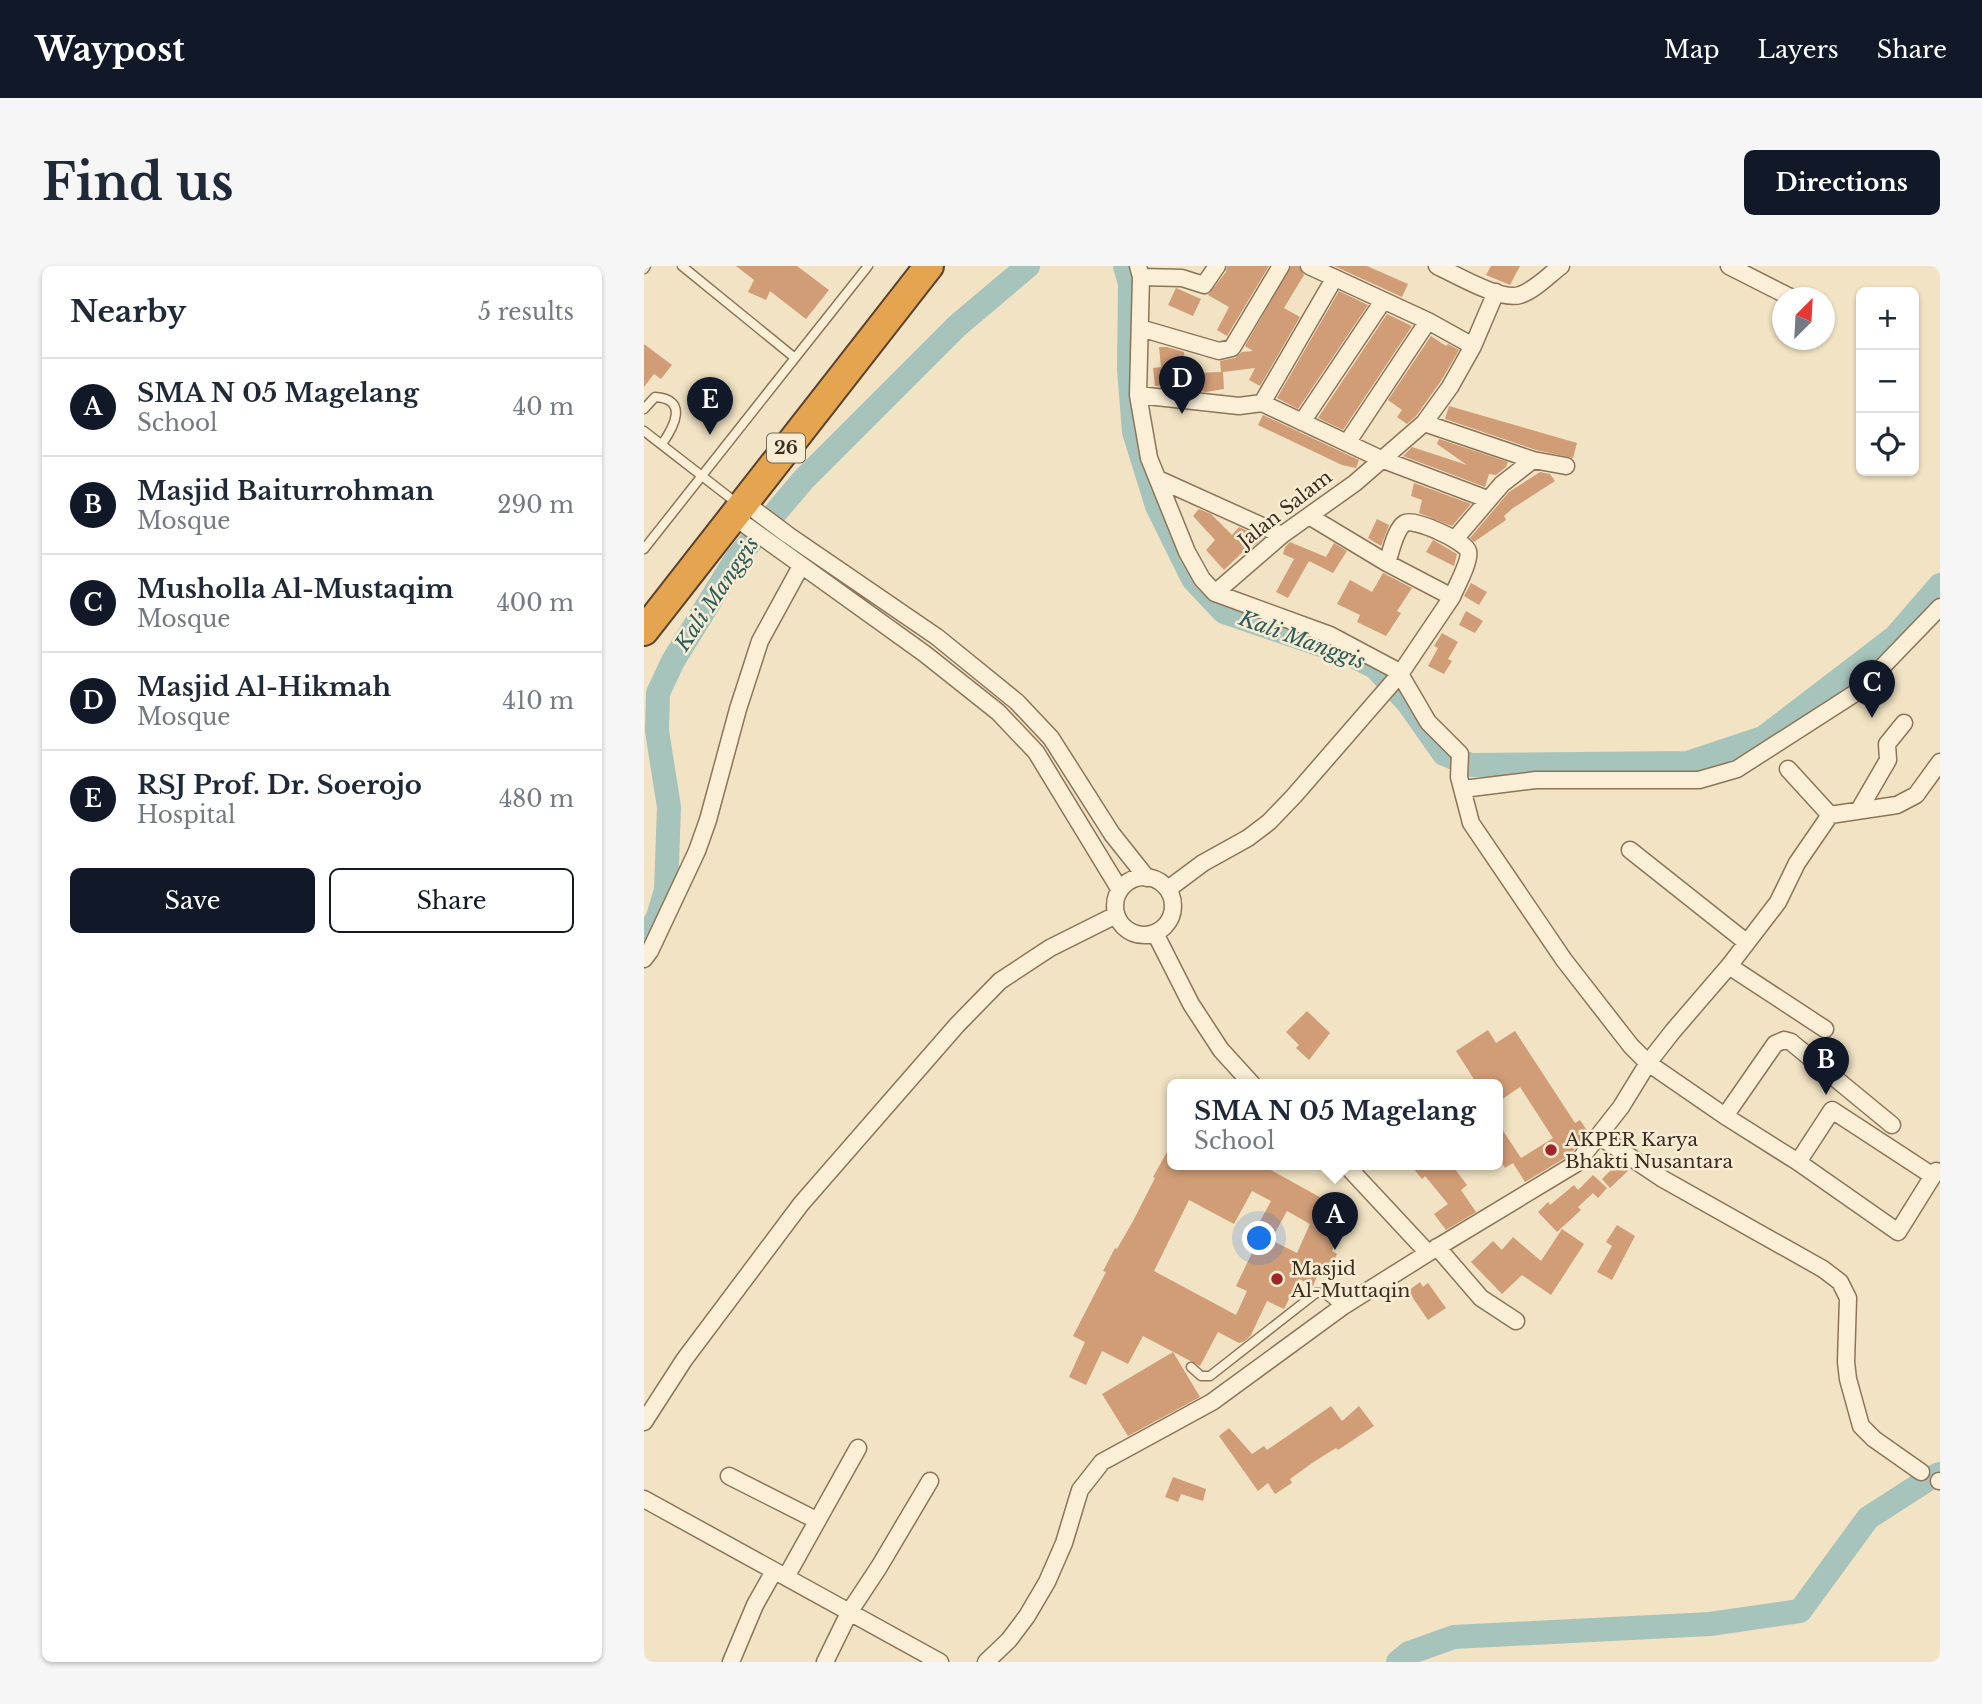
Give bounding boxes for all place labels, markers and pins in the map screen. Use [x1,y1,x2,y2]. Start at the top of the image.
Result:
pin: D [1159,356,1205,414]
pin: E [687,377,733,435]
pin: C [1849,660,1895,718]
pin: B [1803,1037,1849,1095]
place label: AKPER Karya Bhakti Nusantara [1564,1128,1733,1173]
marker: AKPER Karya Bhakti Nusantara [1543,1142,1559,1158]
pin: A [1312,1192,1358,1250]
place label: Masjid Al-Muttaqin [1290,1257,1410,1302]
marker: Masjid Al-Muttaqin [1269,1271,1285,1287]

